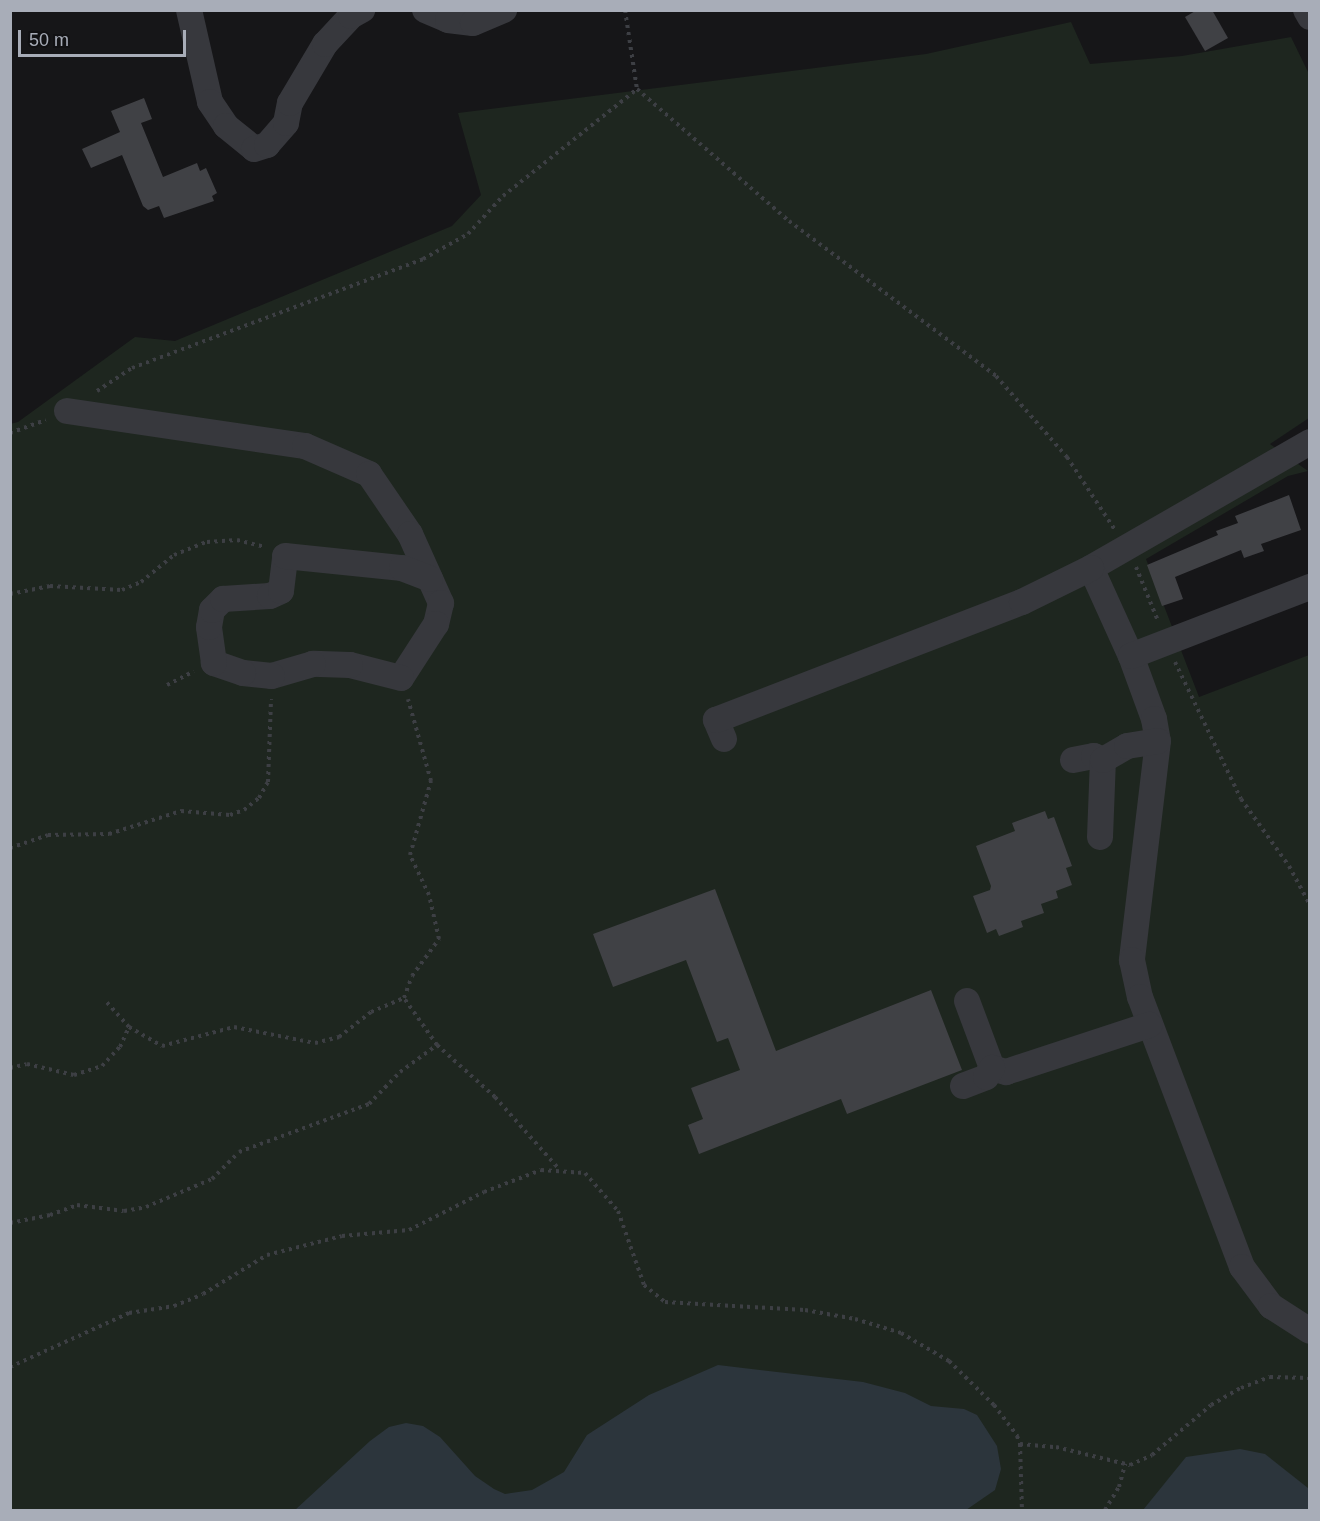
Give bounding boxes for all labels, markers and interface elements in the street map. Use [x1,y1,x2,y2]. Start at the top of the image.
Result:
scale bar [21,18,189,56]
text: 50 m [29,30,69,50]

